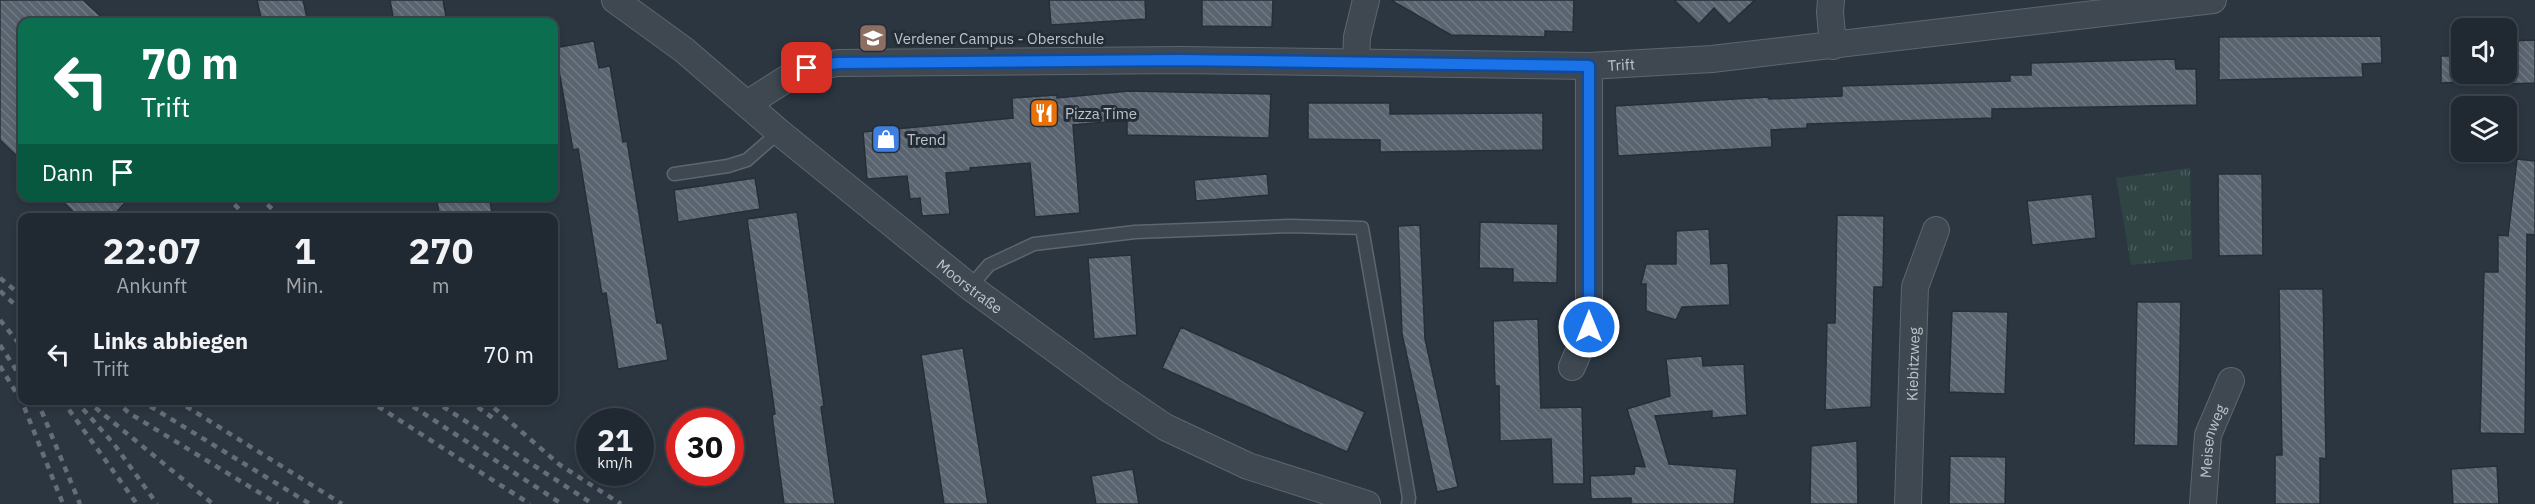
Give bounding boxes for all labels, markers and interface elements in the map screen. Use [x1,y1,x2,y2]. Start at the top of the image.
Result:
map controls [2451,18,2517,162]
button: sound [2451,18,2517,84]
school or university icon: Verdener Campus - Oberschule [857,22,889,54]
place label: Verdener Campus - Oberschule [894,29,1104,48]
text: 70 m [141,36,239,91]
icon: left [42,42,120,120]
pin [781,42,832,93]
icon: arrive [790,51,823,84]
street label: Trift [1607,54,1635,74]
text: Trift [141,89,190,124]
button: layers [2451,96,2517,162]
restaurant icon: Pizza Time [1028,97,1060,129]
place label: Pizza Time [1065,104,1137,123]
shop icon: Trend [870,123,902,155]
place label: Trend [907,130,946,149]
icon: arrive [106,156,139,189]
text: Dann [42,158,94,187]
text: 22:07 [103,227,201,274]
text: 1 [294,227,316,274]
text: 270 [408,227,473,274]
street label: Moorstraße [933,255,1007,317]
text: Ankunft [116,272,187,299]
text: Min. [286,272,324,299]
text: m [432,272,450,299]
position arrow [1557,295,1621,359]
text: Links abbiegen [93,326,248,355]
street label: Kiebitzweg [1902,327,1923,401]
icon: left [42,338,75,371]
text: 70 m [483,340,534,369]
text: Trift [93,355,129,382]
street label: Meisenweg [2195,401,2230,479]
speed limit sign: 30 [666,408,744,486]
text: 21 [597,420,633,459]
text: km/h [597,453,633,472]

